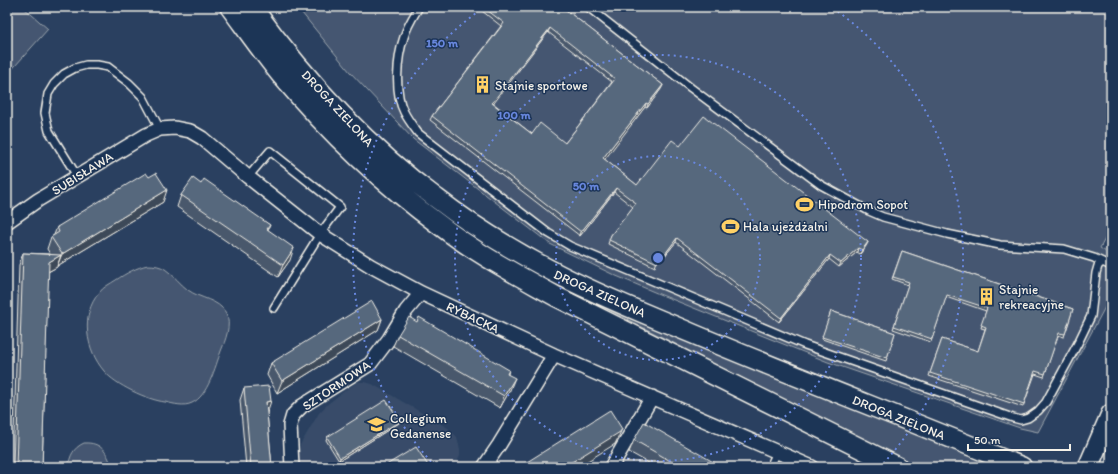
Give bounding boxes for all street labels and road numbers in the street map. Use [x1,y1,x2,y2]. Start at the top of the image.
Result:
street label: DROGA ZIELONA [298,67,377,150]
street label: SUBISŁAWA [49,148,116,198]
street label: DROGA ZIELONA [552,267,649,321]
street label: RYBACKA [444,299,502,337]
street label: SZTORMOWA [300,357,374,414]
street label: DROGA ZIELONA [850,392,948,443]

